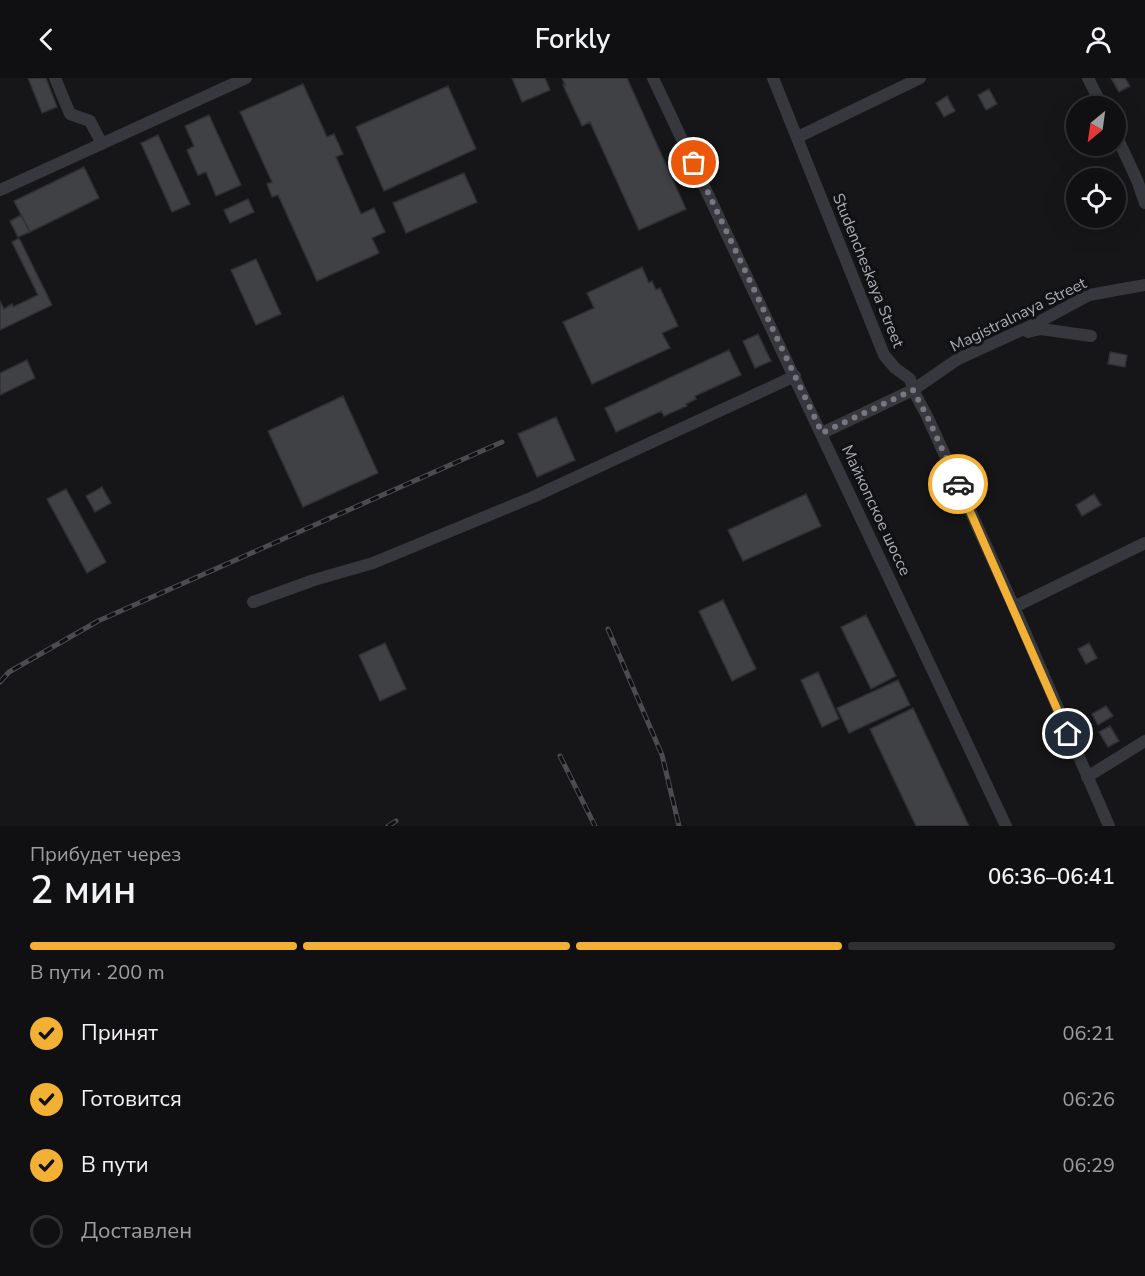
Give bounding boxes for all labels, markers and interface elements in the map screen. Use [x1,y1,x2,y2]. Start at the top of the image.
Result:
text: Forkly [535,21,610,58]
icon: back [30,23,63,56]
icon: person [1082,23,1115,56]
north arrow [1066,96,1126,156]
map controls [1066,96,1126,228]
pin [668,137,719,188]
icon: bag [677,146,710,179]
button: locate [1066,168,1126,228]
street label: Studencheskaya Street [827,190,909,351]
street label: Magistralnaya Street [947,272,1091,357]
street label: Майкопское шоссе [836,441,916,579]
courier [928,454,988,514]
icon: car [942,468,975,501]
pin [1042,708,1093,759]
icon: home [1051,717,1084,750]
text: Прибудет через [30,841,181,868]
text: 06:36–06:41 [988,862,1115,892]
text: 2 мин [30,864,136,917]
text: В пути · 200 m [30,959,165,986]
icon: check [30,1017,63,1050]
text: Принят [81,1018,158,1048]
text: 06:21 [1062,1020,1115,1047]
icon: check [30,1083,63,1116]
text: Готовится [81,1084,182,1114]
text: 06:26 [1062,1086,1115,1113]
icon: check [30,1149,63,1182]
text: В пути [81,1150,149,1180]
text: 06:29 [1062,1152,1115,1179]
text: Доставлен [81,1216,192,1246]

